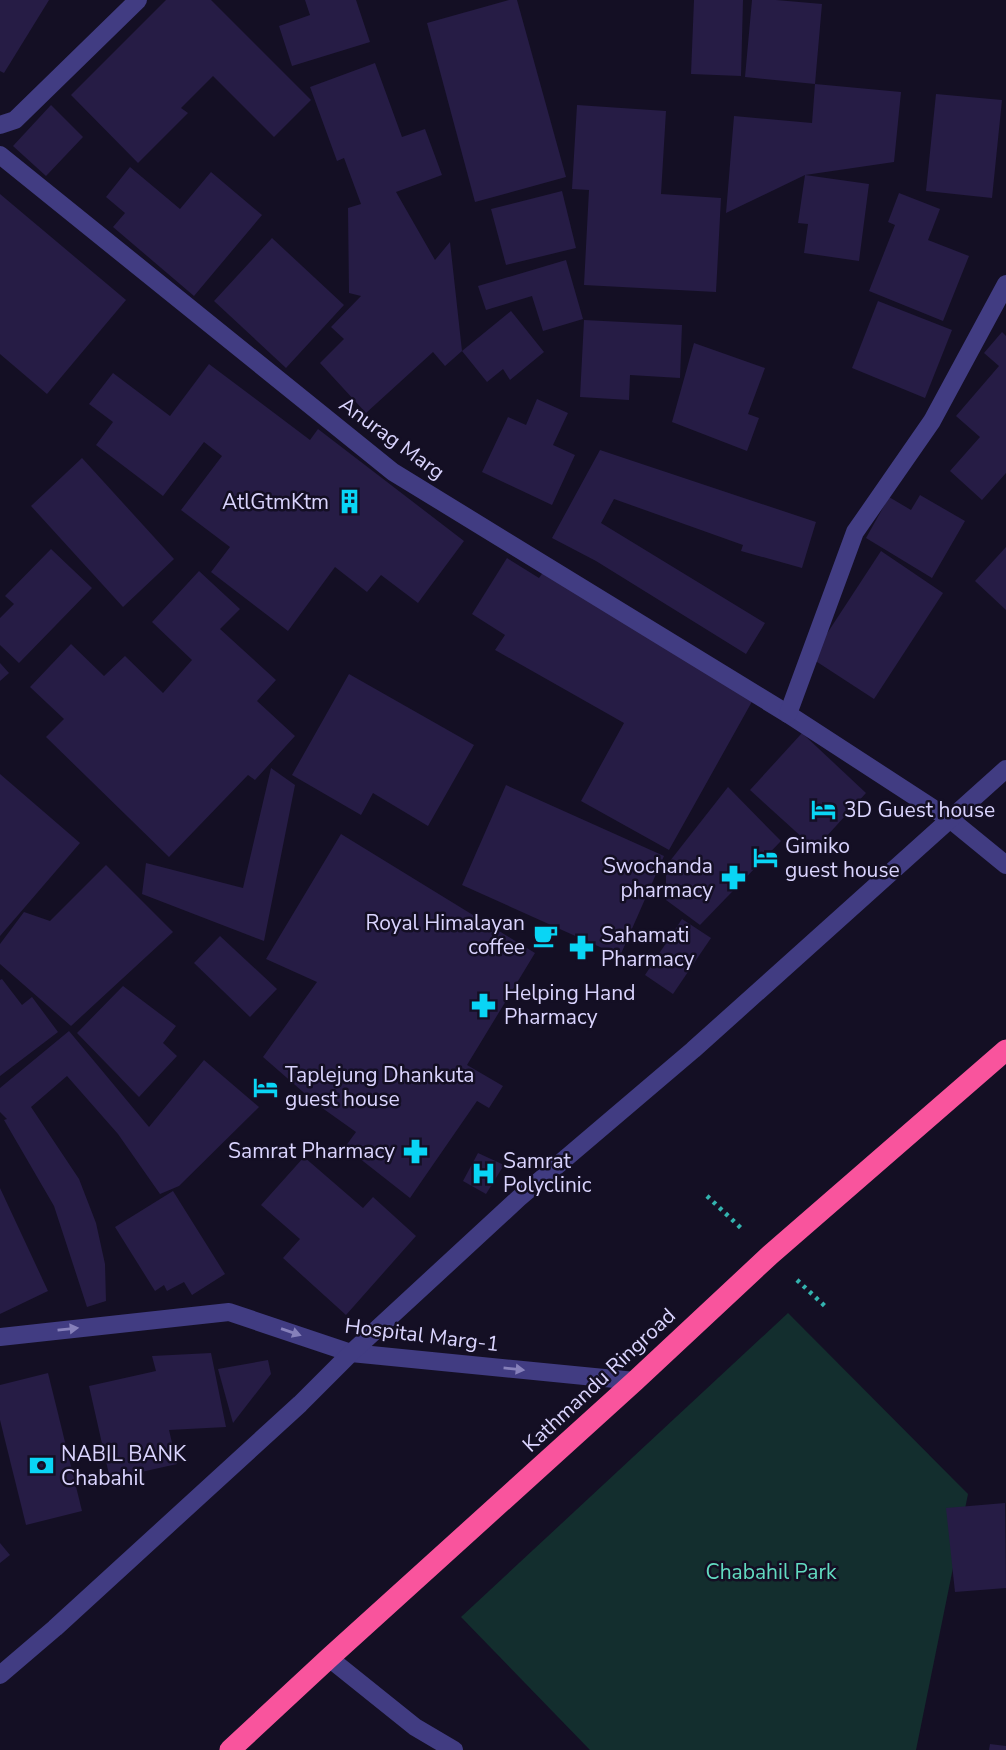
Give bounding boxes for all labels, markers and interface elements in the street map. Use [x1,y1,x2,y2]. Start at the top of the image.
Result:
street label: Anurag Marg [334,390,450,486]
place label: AtlGtmKtm [222,488,329,516]
building icon: AtlGtmKtm [335,488,363,516]
hotel icon: 3D Guest house [810,796,838,824]
place label: 3D Guest house [844,796,995,824]
place label: Gimiko guest house [785,832,900,884]
hotel icon: Gimiko guest house [751,844,779,872]
place label: Swochanda pharmacy [603,852,713,904]
pharmacy icon: Swochanda pharmacy [719,864,747,892]
place label: Royal Himalayan coffee [366,909,525,961]
cafe icon: Royal Himalayan coffee [531,921,559,949]
place label: Sahamati Pharmacy [601,921,695,973]
pharmacy icon: Sahamati Pharmacy [567,933,595,961]
place label: Helping Hand Pharmacy [504,979,635,1031]
pharmacy icon: Helping Hand Pharmacy [470,991,498,1019]
place label: Taplejung Dhankuta guest house [285,1061,474,1113]
hotel icon: Taplejung Dhankuta guest house [251,1073,279,1101]
place label: Samrat Pharmacy [228,1137,395,1165]
pharmacy icon: Samrat Pharmacy [401,1137,429,1165]
place label: Samrat Polyclinic [503,1147,592,1199]
hospital icon: Samrat Polyclinic [469,1159,497,1187]
street label: Kathmandu Ringroad [516,1302,682,1458]
street label: Hospital Marg-1 [343,1312,501,1358]
one-way arrow [57,1323,79,1334]
one-way arrow [281,1328,302,1338]
one-way arrow [503,1364,525,1375]
place label: NABIL BANK Chabahil [61,1440,187,1492]
bank icon: NABIL BANK Chabahil [27,1452,55,1480]
park label: Chabahil Park [706,1558,837,1586]

